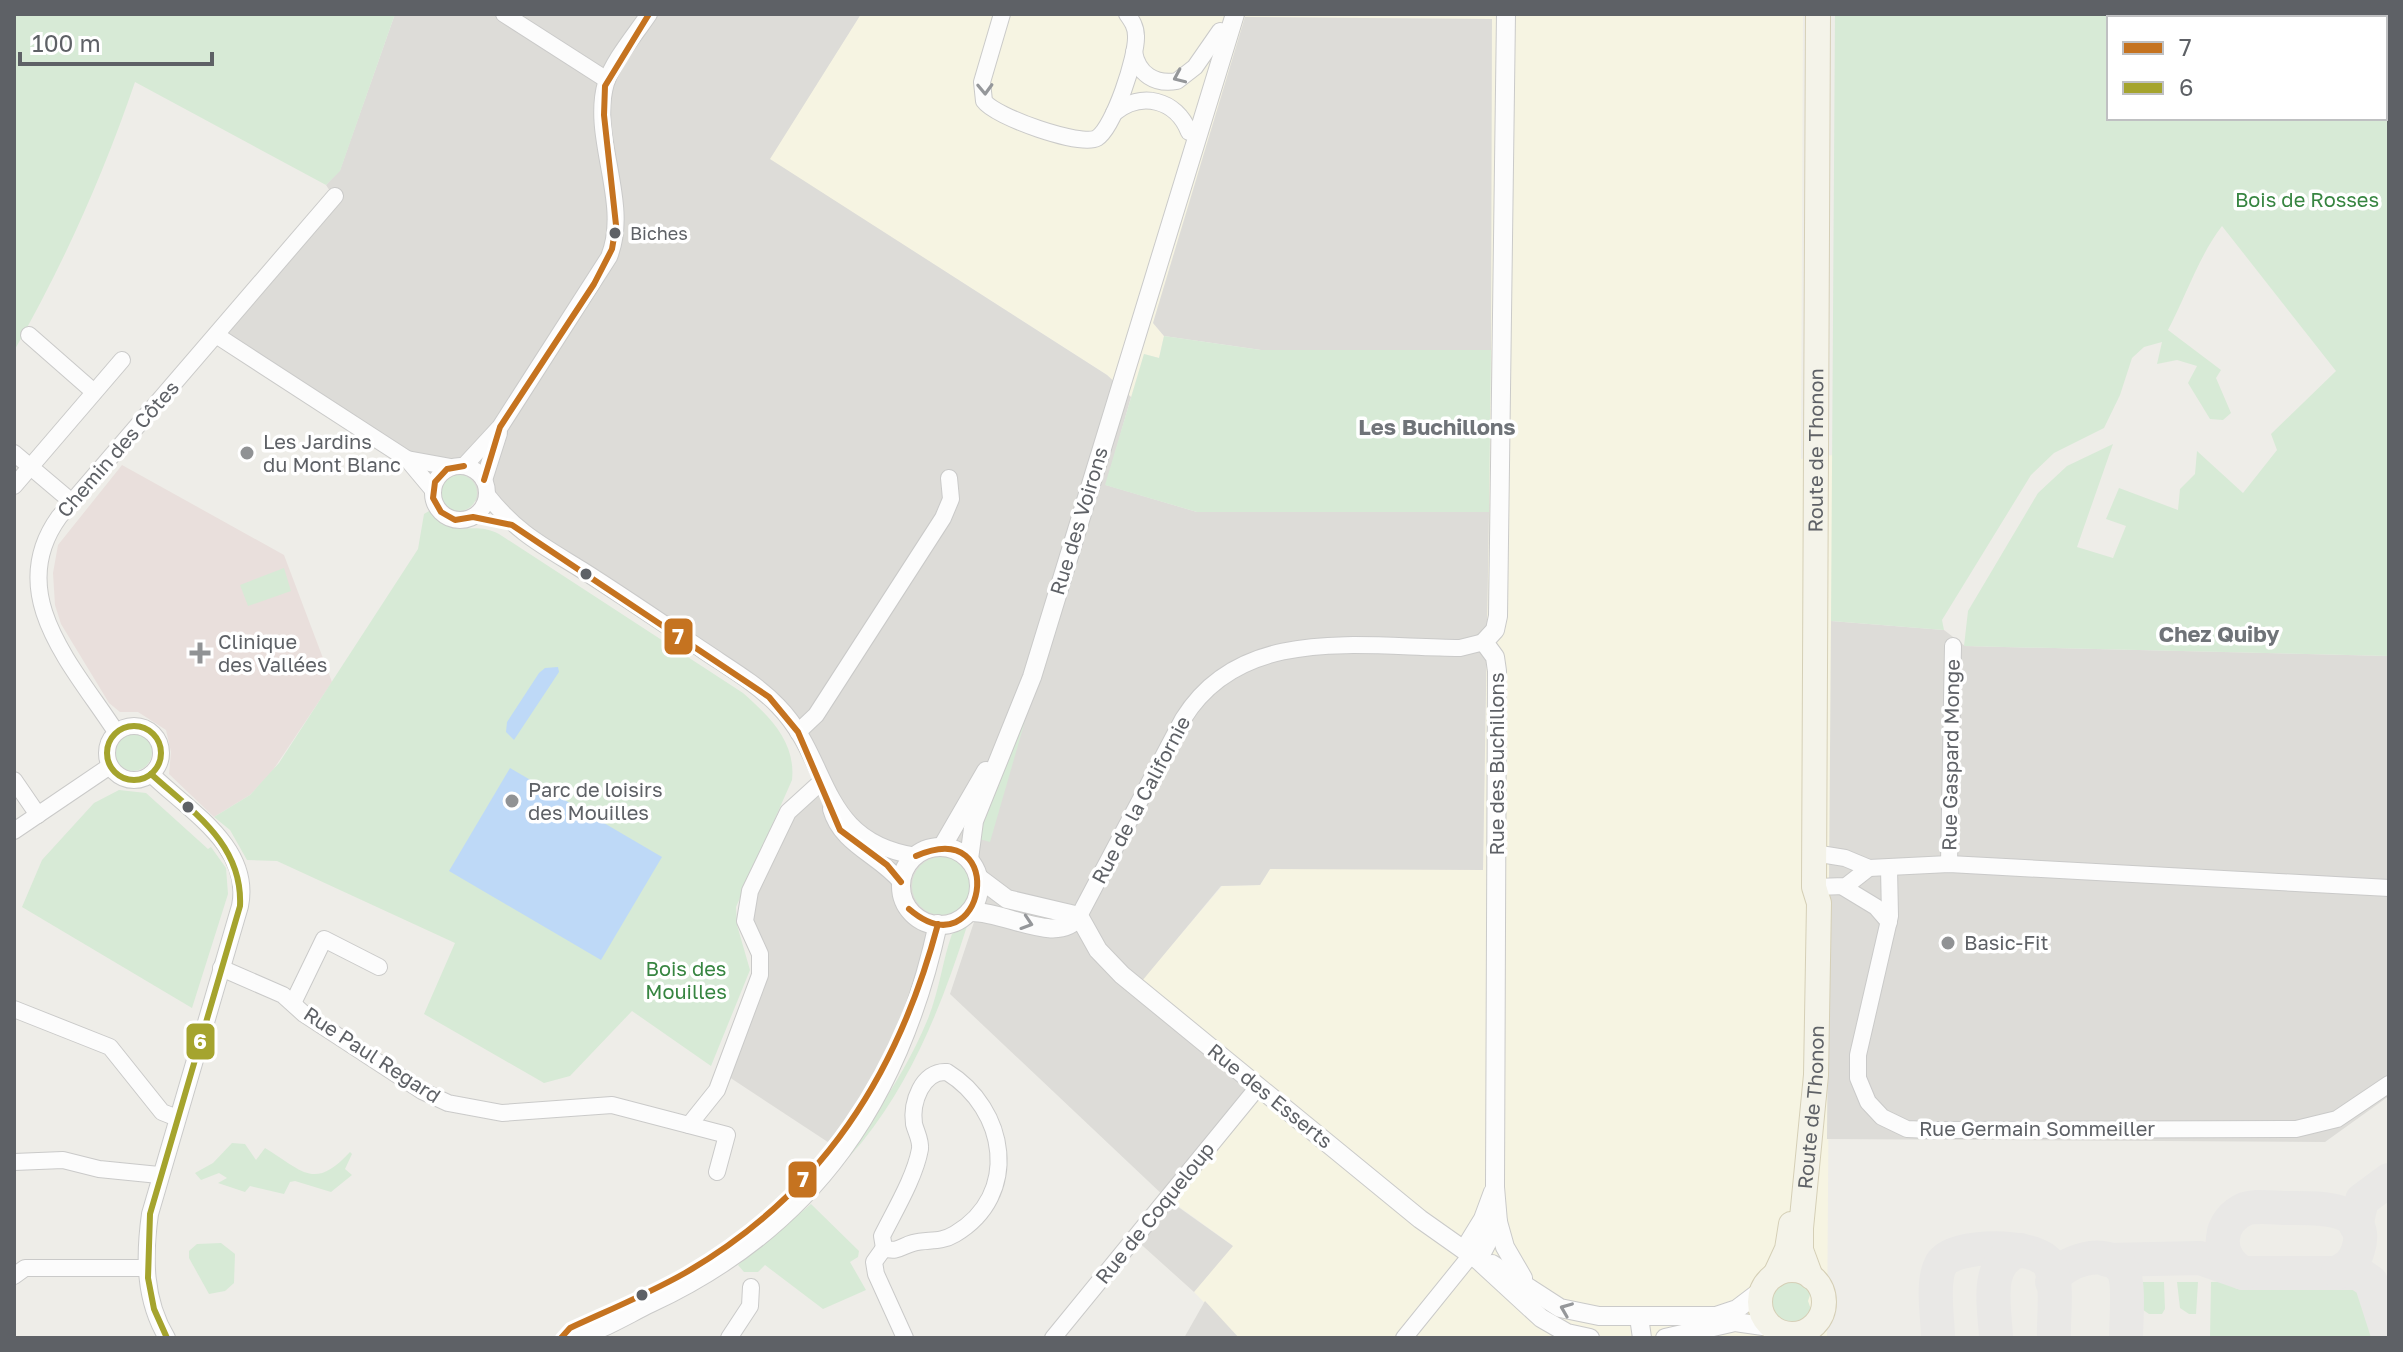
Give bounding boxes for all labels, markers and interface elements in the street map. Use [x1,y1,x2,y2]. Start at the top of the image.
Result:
scale bar [20,16,212,66]
legend [2107,16,2387,120]
text: 100 m [32,28,101,57]
text: 7 [2179,32,2192,61]
one-way arrow [1173,67,1187,83]
text: 6 [2179,72,2194,101]
one-way arrow [976,83,993,95]
park label: Bois de Rosses [2235,187,2379,211]
place label: Biches [630,222,688,244]
marker: Biches [607,225,623,241]
street label: Route de Thonon [1803,368,1827,533]
street label: Chemin des Côtes [51,375,183,522]
district label: Les Buchillons [1358,413,1516,440]
place label: Les Jardins du Mont Blanc [263,429,401,476]
marker: Les Jardins du Mont Blanc [238,444,256,462]
street label: Rue des Voirons [1044,444,1112,598]
unlabelled marker [578,566,594,582]
line badge: 7 [663,617,694,656]
district label: Chez Quiby [2159,620,2279,647]
text: 7 [672,622,684,649]
place label: Clinique des Vallées [218,629,327,676]
marker: Clinique des Vallées [189,642,211,664]
street label: Rue Gaspard Monge [1936,659,1964,851]
street label: Rue des Buchillons [1484,673,1508,855]
street label: Rue de la Californie [1086,712,1194,887]
place label: Parc de loisirs des Mouilles [528,777,663,824]
marker: Parc de loisirs des Mouilles [503,792,521,810]
unlabelled marker [180,799,196,815]
one-way arrow [1019,913,1033,929]
place label: Basic-Fit [1964,930,2048,954]
marker: Basic-Fit [1939,934,1957,952]
park label: Bois des Mouilles [645,956,727,1003]
street label: Rue Paul Regard [300,1001,445,1107]
line badge: 6 [185,1022,216,1061]
street label: Route de Thonon [1792,1025,1828,1190]
text: 6 [193,1027,207,1054]
street label: Rue des Esserts [1204,1038,1338,1153]
street label: Rue Germain Sommeiller [1919,1116,2155,1140]
street label: Rue de Coqueloup [1090,1137,1219,1288]
line badge: 7 [787,1160,818,1199]
text: 7 [797,1165,809,1192]
unlabelled marker [634,1287,650,1303]
one-way arrow [1560,1302,1575,1318]

